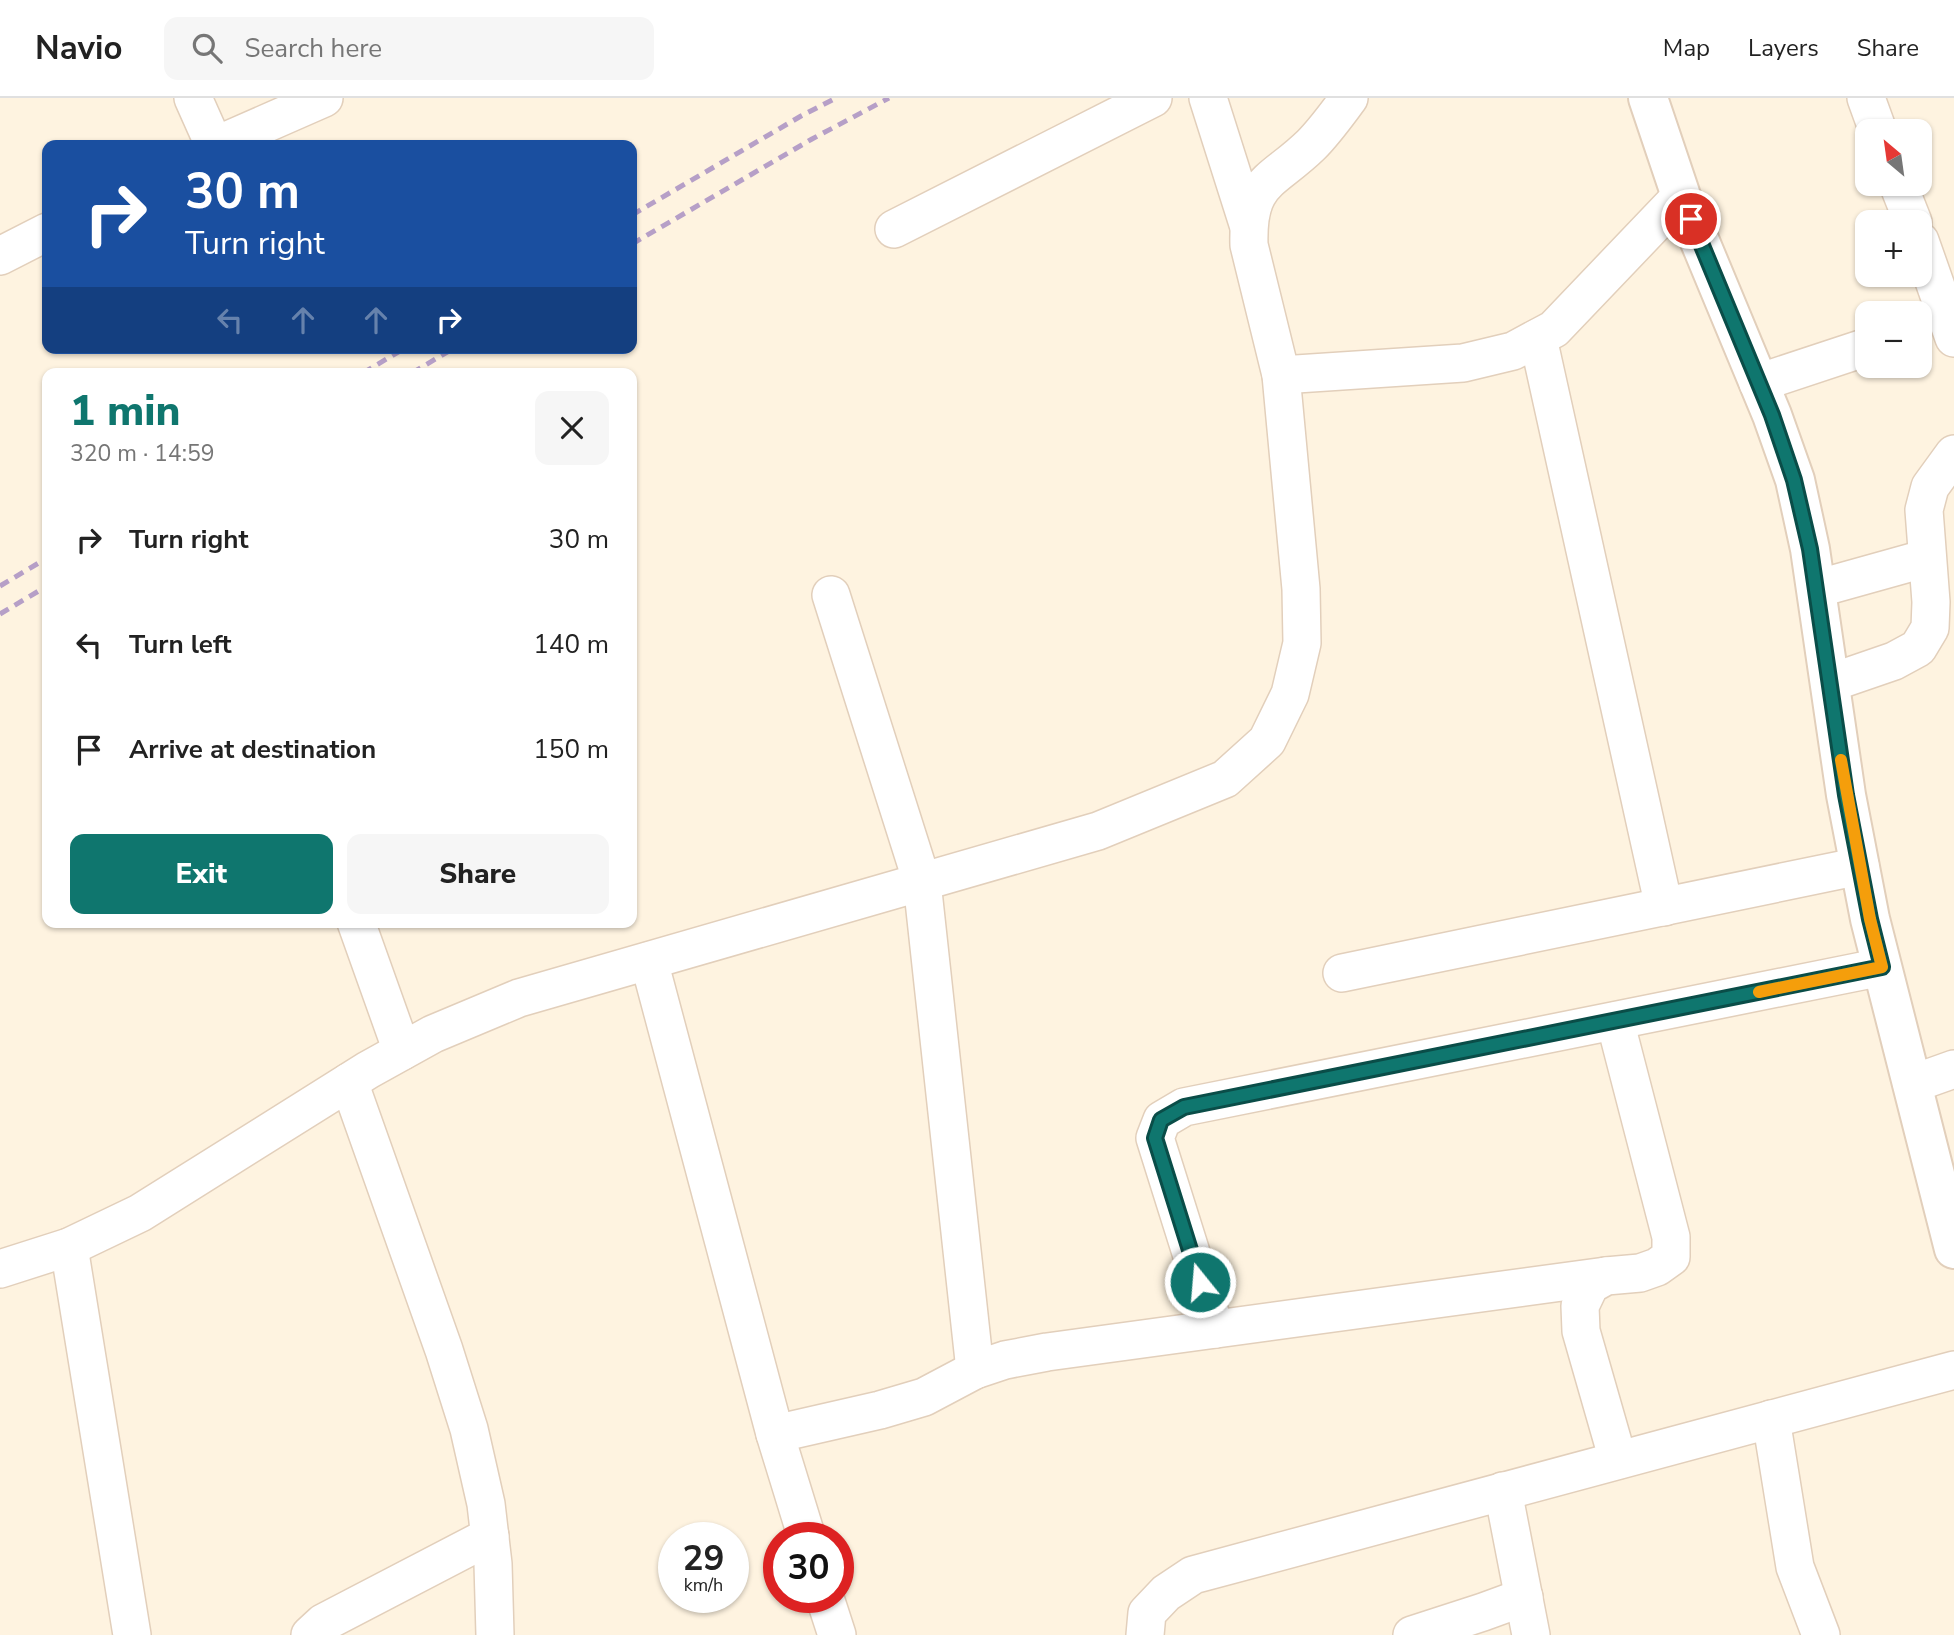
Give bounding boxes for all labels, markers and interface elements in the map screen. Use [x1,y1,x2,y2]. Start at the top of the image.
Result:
search box [164,17,654,80]
text: Navio [35,26,122,71]
icon: search [188,29,226,67]
text: Search here [244,31,382,66]
text: Map [1663,32,1710,64]
text: Layers [1748,32,1819,64]
text: Share [1857,32,1919,64]
north arrow [1855,119,1932,196]
map controls [1855,119,1932,378]
text: 30 m [185,158,300,225]
icon: right [70,168,161,259]
pin [1661,189,1721,249]
icon: arrive [1672,200,1710,238]
button: + [1855,210,1932,287]
text: Turn right [185,222,325,265]
icon: left [211,301,249,339]
icon: ahead [284,301,322,339]
icon: ahead [357,301,395,339]
icon: right [430,301,468,339]
button: − [1855,301,1932,378]
text: 1 min [70,383,180,440]
button: close [535,391,609,465]
text: 320 m · 14:59 [70,438,215,469]
icon: right [70,521,108,559]
text: Turn right [129,522,248,557]
text: 30 m [549,522,609,557]
icon: left [70,626,108,664]
text: Turn left [129,627,232,662]
text: 140 m [533,627,609,662]
icon: arrive [70,731,108,769]
text: Arrive at destination [129,732,376,767]
text: 150 m [533,732,609,767]
button: Exit [70,834,333,914]
button: Share [347,834,609,914]
position arrow [1163,1245,1237,1319]
speed limit sign: 30 [763,1522,854,1613]
text: 29 [682,1535,725,1582]
text: km/h [684,1573,723,1597]

